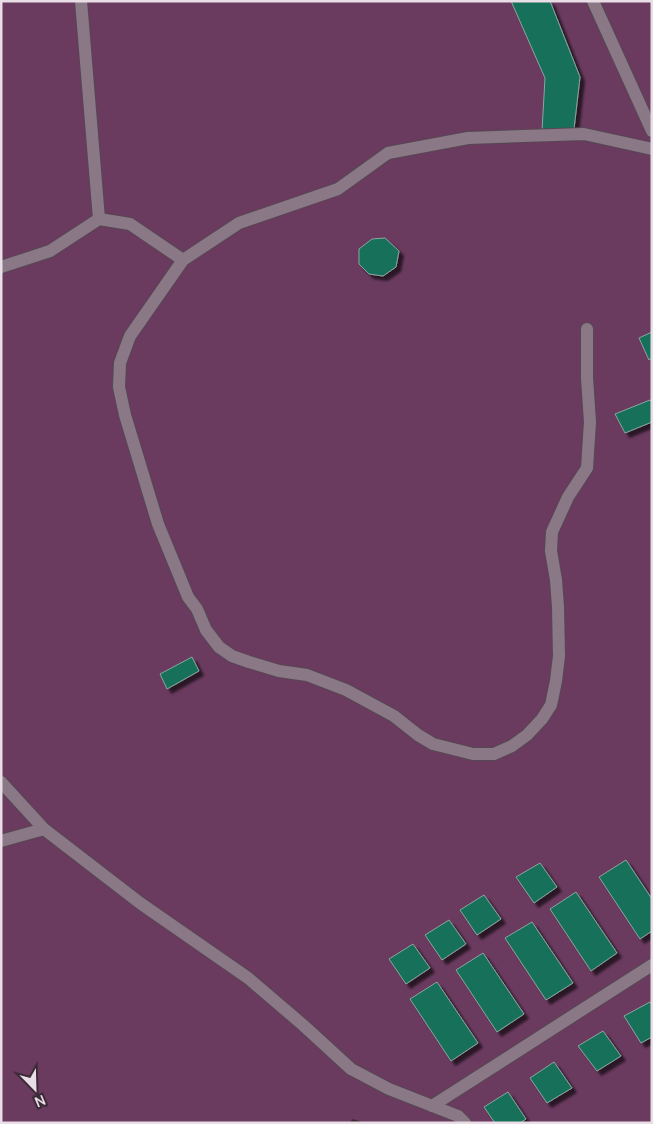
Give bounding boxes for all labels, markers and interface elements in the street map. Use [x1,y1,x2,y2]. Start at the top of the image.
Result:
north arrow [10,1064,60,1114]
text: N [32,1091,49,1112]

